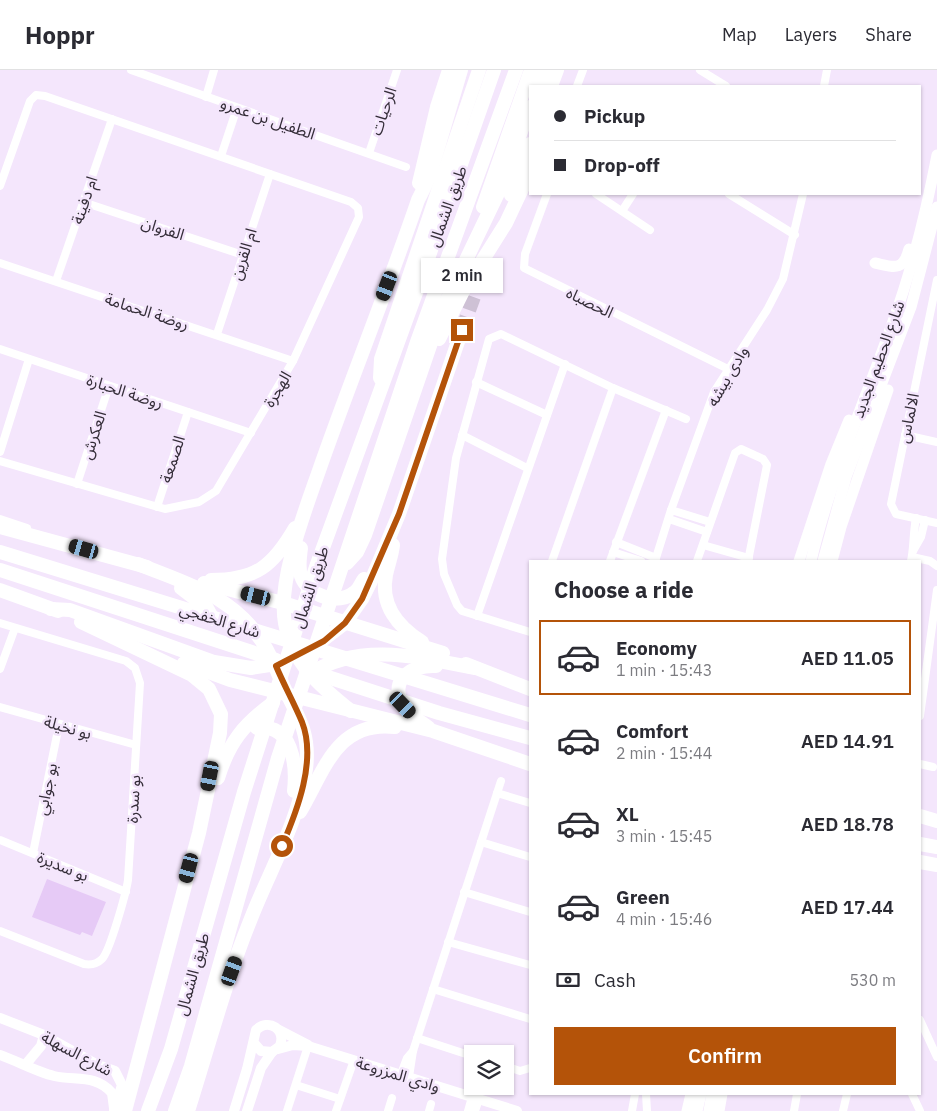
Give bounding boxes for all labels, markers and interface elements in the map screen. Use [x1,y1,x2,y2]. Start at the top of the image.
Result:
text: Hoppr [25,19,95,51]
text: Map [722,23,757,46]
text: Layers [785,23,837,46]
text: Share [865,23,912,46]
street label: الرحيات [365,84,401,138]
street label: الطفيل بن عمرو [218,92,318,144]
text: Pickup [584,104,645,128]
text: Drop-off [584,153,660,177]
street label: طريق الشمال [423,163,472,250]
street label: ام دفينة [67,173,104,228]
street label: الفروان [139,212,187,244]
street label: ام القرين [225,225,264,283]
callout: 2 min [421,258,503,292]
text: 2 min [441,265,483,285]
car [374,269,399,303]
street label: الحصباه [563,282,617,322]
street label: روضة الحمامة [102,288,192,334]
street label: شارع الحطيم الجديد [848,298,911,421]
route end [451,319,473,341]
street label: وادى بيشه [702,342,752,410]
street label: الهجرة [259,367,295,411]
street label: روضة الحبارة [84,369,166,413]
street label: الالماس [893,391,923,445]
street label: العكرش [76,408,110,462]
street label: الصمعة [155,433,189,485]
car [67,538,100,560]
street label: طريق الشمال [287,543,334,631]
text: Choose a ride [554,575,694,604]
car [239,585,272,607]
street label: شارع الخفجي [177,598,263,645]
icon: car [556,635,601,680]
text: Economy [616,636,697,660]
text: AED 11.05 [801,646,894,670]
text: 1 min · 15:43 [616,660,712,680]
car [387,689,418,721]
street label: بو نخيلة [42,711,94,743]
icon: car [556,718,601,763]
text: Comfort [616,719,689,743]
text: AED 14.91 [801,729,894,753]
text: 2 min · 15:44 [616,743,712,763]
car [199,760,220,792]
street label: بو جوابي [31,761,64,817]
street label: بو سدرة [122,774,144,824]
icon: car [556,801,601,846]
text: XL [616,802,639,826]
text: AED 18.78 [801,812,894,836]
text: 3 min · 15:45 [616,826,712,846]
route start [271,835,293,857]
street label: بو سديرة [34,847,92,885]
car [177,852,200,884]
icon: car [556,884,601,929]
text: Green [616,885,670,909]
text: AED 17.44 [801,895,894,919]
text: 4 min · 15:46 [616,909,712,929]
street label: طريق الشمال [171,930,214,1018]
car [219,954,244,988]
icon: cash [554,966,582,994]
text: Cash [594,968,636,992]
text: 530 m [849,970,896,990]
street label: شارع السهلة [37,1026,116,1083]
button: Confirm [554,1027,896,1085]
map controls [464,1045,514,1095]
button: layers [464,1045,514,1095]
street label: وادي المزروعة [353,1052,442,1099]

